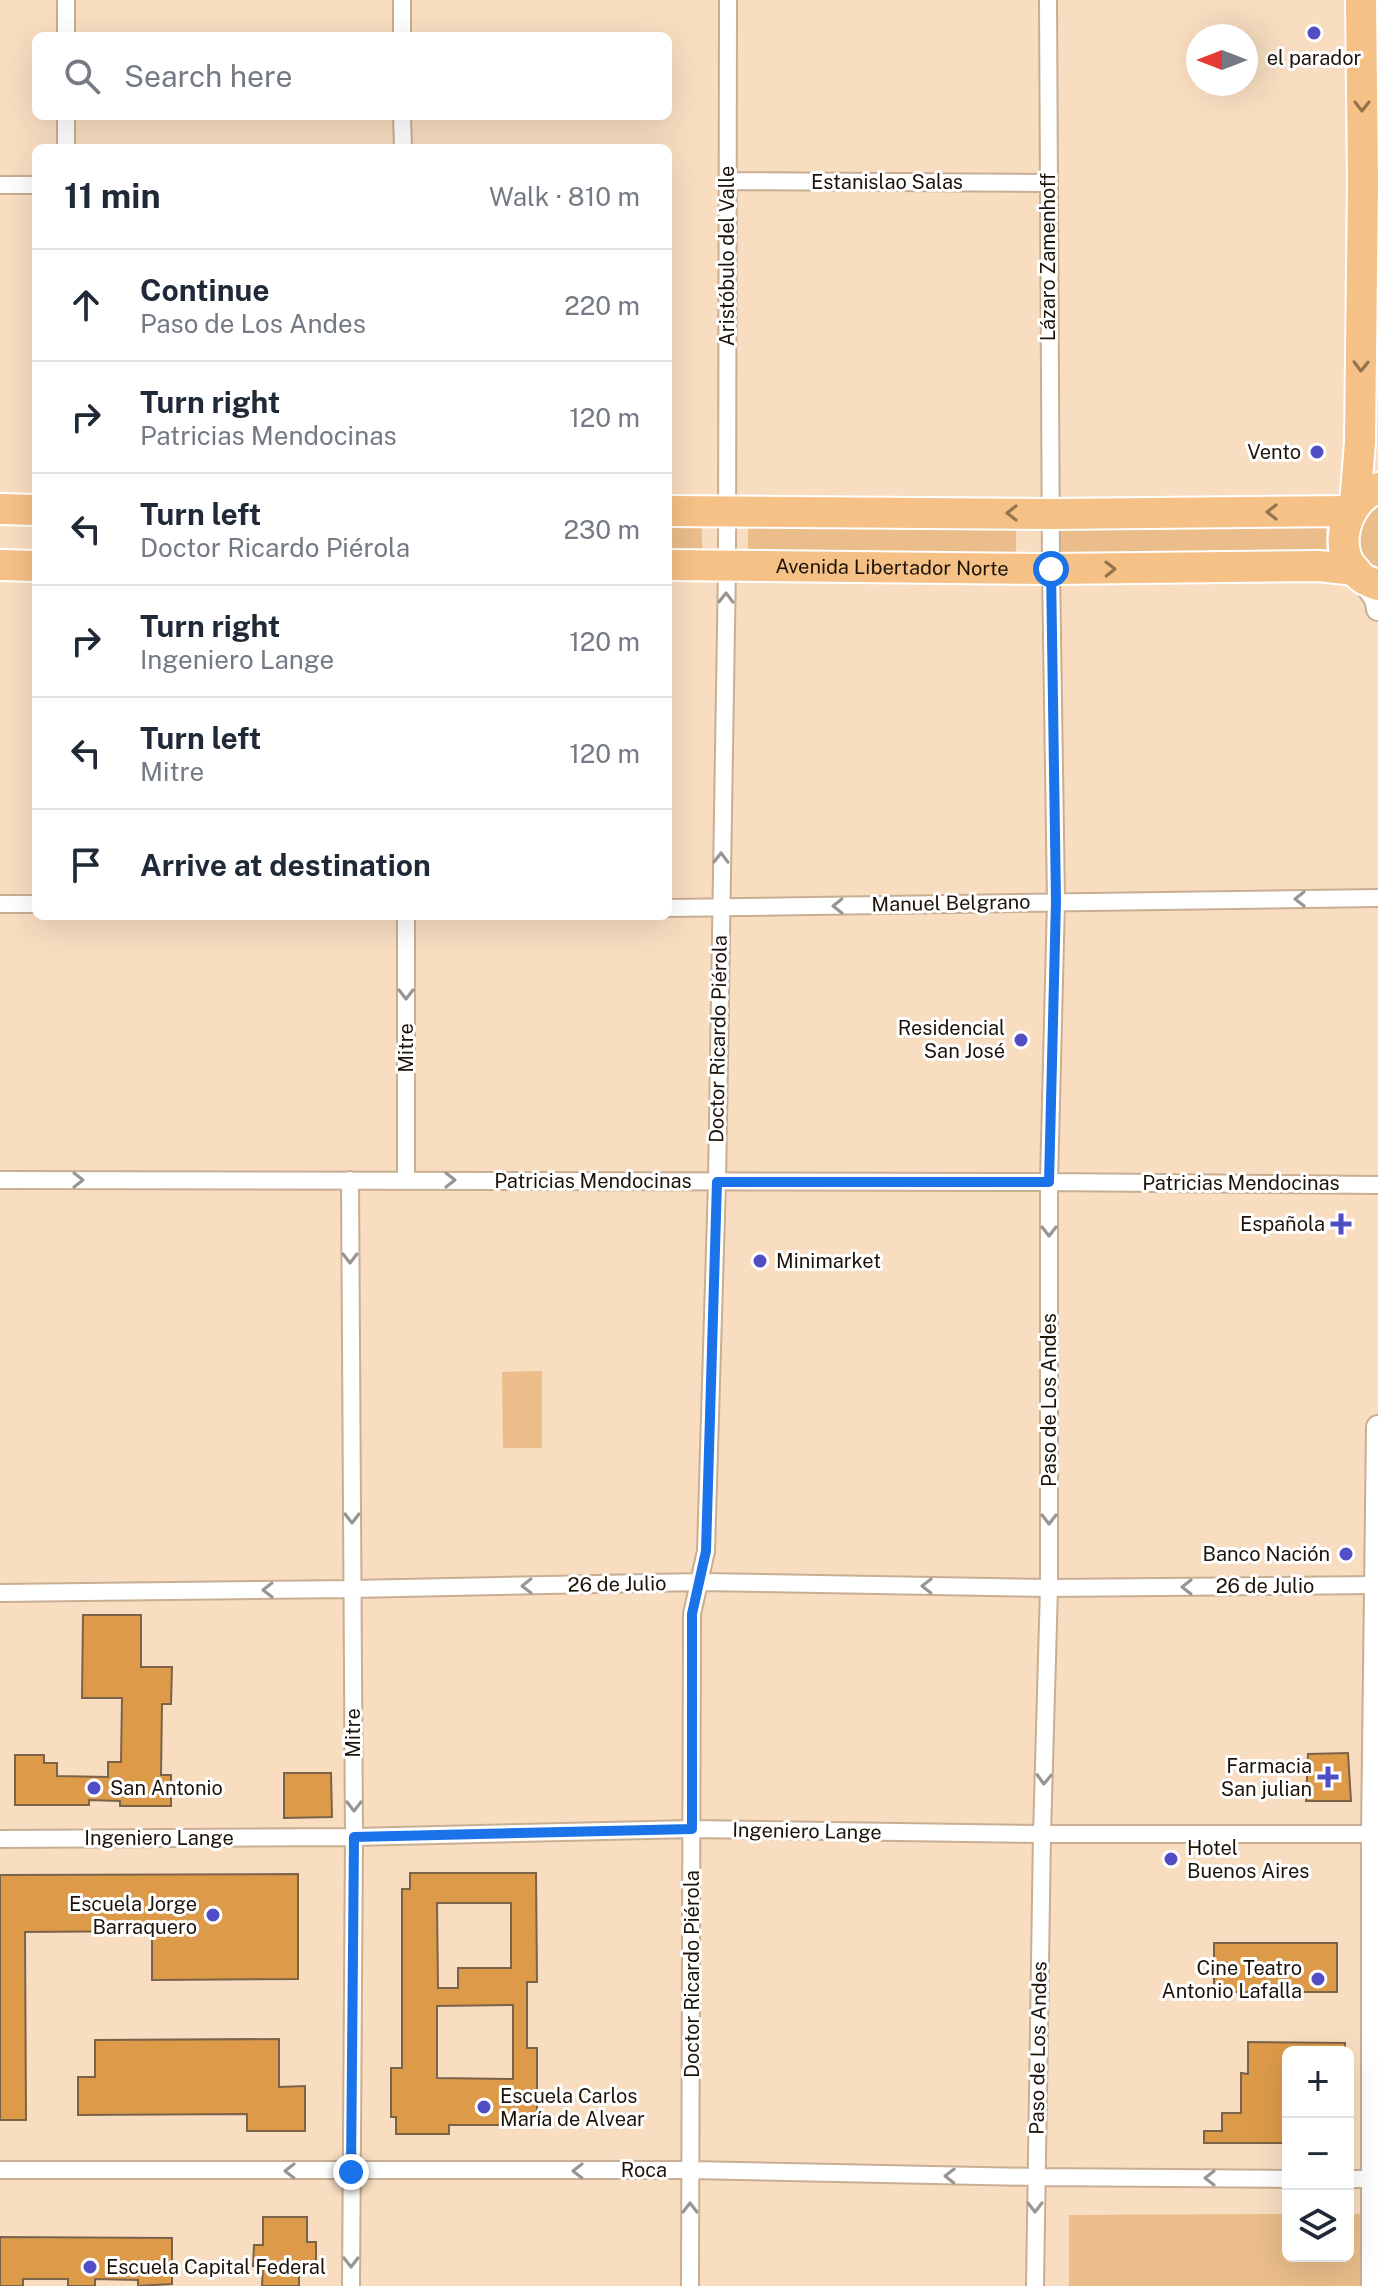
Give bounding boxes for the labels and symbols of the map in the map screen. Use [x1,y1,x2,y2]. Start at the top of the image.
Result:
north arrow [1186,24,1258,96]
marker: el parador [1305,24,1323,42]
place label: el parador [1267,46,1362,70]
one-way arrow [1353,100,1371,113]
street label: Aristóbulo del Valle [715,166,739,346]
street label: Estanislao Salas [811,170,963,194]
street label: Lázaro Zamenhoff [1036,173,1060,341]
one-way arrow [1352,360,1369,373]
place label: Vento [1247,440,1301,464]
marker: Vento [1308,443,1326,461]
one-way arrow [1265,503,1278,521]
one-way arrow [1005,504,1018,522]
route start [1033,551,1069,587]
street label: Avenida Libertador Norte [775,554,1009,581]
one-way arrow [1104,560,1117,577]
one-way arrow [717,591,735,604]
one-way arrow [712,851,729,864]
street label: Manuel Belgrano [871,890,1031,916]
one-way arrow [1293,890,1306,907]
one-way arrow [831,897,844,914]
street label: Doctor Ricardo Piérola [704,935,732,1143]
one-way arrow [397,988,415,1001]
place label: Residencial San José [898,1016,1005,1063]
street label: Mitre [394,1023,418,1073]
marker: Residencial San José [1012,1031,1030,1049]
street label: Patricias Mendocinas [494,1169,692,1193]
one-way arrow [72,1171,85,1189]
one-way arrow [444,1171,457,1189]
street label: Patricias Mendocinas [1142,1171,1340,1195]
place label: Española [1240,1212,1325,1236]
marker: Española [1332,1215,1350,1233]
one-way arrow [1040,1225,1058,1238]
place label: Minimarket [776,1249,881,1273]
one-way arrow [341,1252,359,1265]
marker: Minimarket [751,1252,769,1270]
street label: Paso de Los Andes [1037,1313,1061,1487]
one-way arrow [343,1512,361,1525]
one-way arrow [1040,1513,1058,1526]
place label: Banco Nación [1203,1542,1330,1566]
marker: Banco Nación [1337,1545,1355,1563]
street label: 26 de Julio [567,1571,667,1597]
street label: 26 de Julio [1216,1574,1314,1598]
one-way arrow [520,1577,533,1594]
one-way arrow [920,1577,933,1595]
one-way arrow [1180,1578,1193,1596]
one-way arrow [261,1581,274,1599]
street label: Mitre [341,1708,365,1758]
place label: Farmacia San julian [1221,1754,1312,1801]
marker: Farmacia San julian [1319,1768,1337,1786]
one-way arrow [1035,1773,1052,1786]
place label: San Antonio [110,1776,223,1800]
marker: San Antonio [85,1779,103,1797]
one-way arrow [345,1800,363,1813]
street label: Ingeniero Lange [732,1818,882,1844]
street label: Ingeniero Lange [84,1826,234,1850]
place label: Hotel Buenos Aires [1187,1836,1309,1883]
marker: Hotel Buenos Aires [1162,1850,1180,1868]
street label: Doctor Ricardo Piérola [680,1870,704,2078]
place label: Escuela Jorge Barraquero [69,1892,197,1939]
marker: Escuela Jorge Barraquero [204,1906,222,1924]
place label: Cine Teatro Antonio Lafalla [1162,1956,1302,2003]
street label: Paso de Los Andes [1024,1961,1052,2135]
marker: Cine Teatro Antonio Lafalla [1309,1970,1327,1988]
place label: Escuela Carlos María de Alvear [500,2084,645,2131]
marker: Escuela Carlos María de Alvear [475,2098,493,2116]
route end [333,2154,369,2190]
street label: Roca [621,2158,667,2182]
one-way arrow [283,2162,296,2180]
one-way arrow [571,2162,584,2180]
one-way arrow [943,2167,956,2184]
one-way arrow [1203,2170,1216,2187]
one-way arrow [681,2201,699,2214]
one-way arrow [1026,2201,1044,2214]
place label: Escuela Capital Federal [106,2255,326,2279]
one-way arrow [342,2256,360,2269]
marker: Escuela Capital Federal [81,2258,99,2276]

